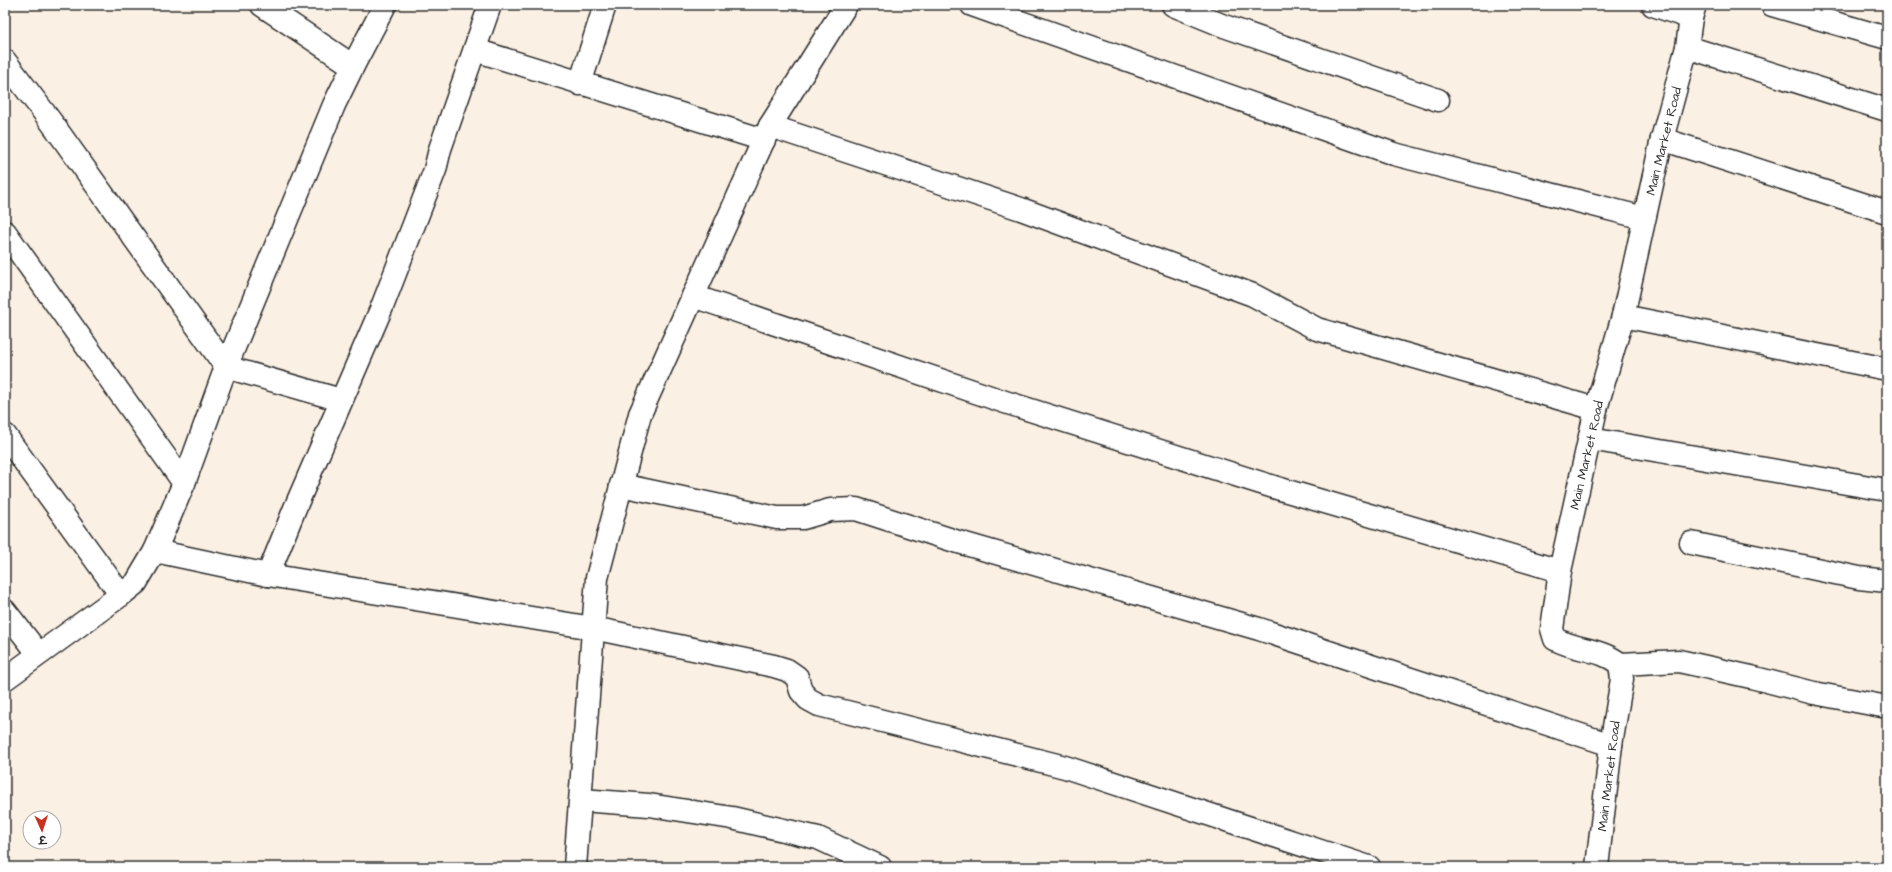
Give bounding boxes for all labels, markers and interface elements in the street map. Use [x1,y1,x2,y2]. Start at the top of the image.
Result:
street label: Main Market Road [1642,85,1686,197]
street label: Main Market Road [1566,399,1608,511]
street label: Main Market Road [1593,720,1625,832]
north arrow [22,810,62,850]
text: उ [37,832,48,847]

